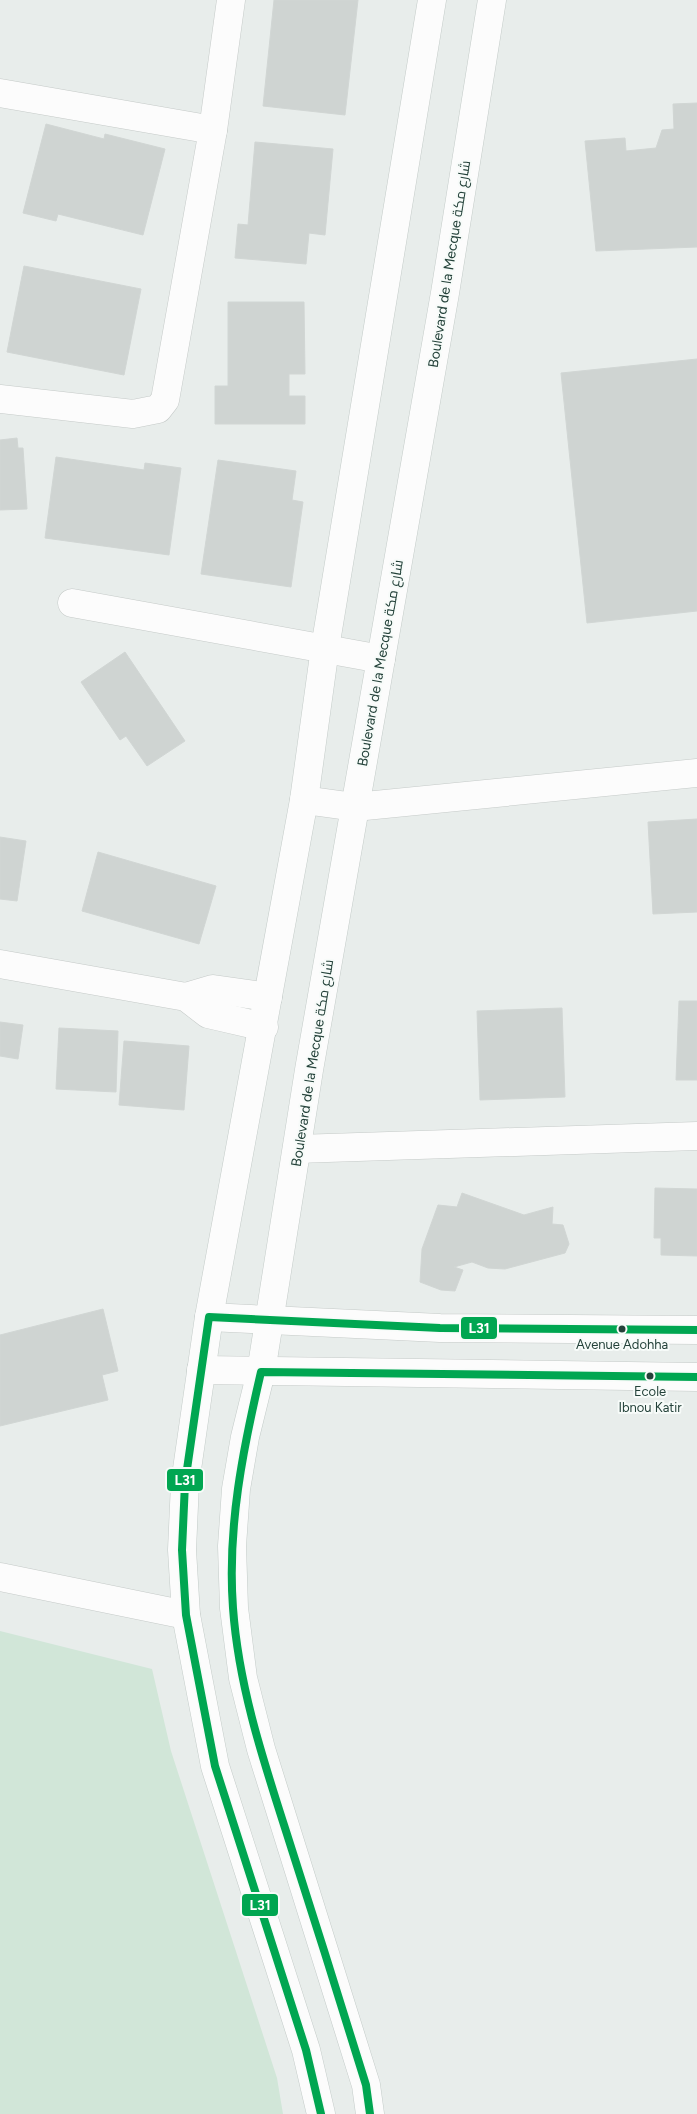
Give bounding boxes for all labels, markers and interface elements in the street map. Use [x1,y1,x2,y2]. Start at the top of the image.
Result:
street label: Boulevard de la Mecque شارع مكة [425,159,474,369]
street label: Boulevard de la Mecque شارع مكة [354,558,407,768]
street label: Boulevard de la Mecque شارع مكة [288,958,337,1168]
line badge: L31 [460,1316,498,1340]
text: L31 [468,1320,490,1337]
marker: Avenue Adohha [617,1324,627,1334]
place label: Avenue Adohha [576,1337,668,1352]
marker: Ecole Ibnou Katir [645,1371,655,1381]
place label: Ecole Ibnou Katir [618,1384,682,1415]
line badge: L31 [166,1468,204,1492]
text: L31 [174,1472,196,1489]
line badge: L31 [241,1893,279,1917]
text: L31 [249,1897,271,1914]

